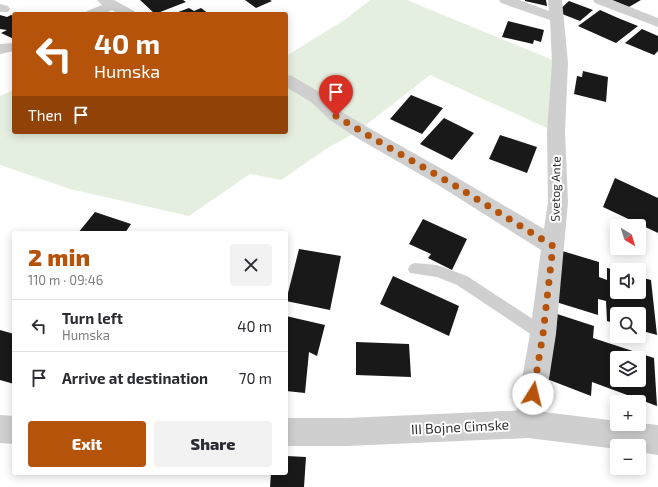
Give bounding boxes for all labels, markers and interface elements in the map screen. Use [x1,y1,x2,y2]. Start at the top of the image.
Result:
text: 40 m [94,26,160,60]
icon: left [28,28,80,80]
text: Humska [94,60,160,82]
pin [319,75,353,116]
icon: arrive [325,81,347,103]
icon: arrive [70,104,92,126]
text: Then [28,106,62,124]
street label: Svetog Ante [547,156,563,222]
north arrow [610,219,646,255]
map controls [610,219,646,475]
text: 2 min [28,242,90,271]
button: close [230,244,272,286]
button: sound [610,263,646,299]
text: 110 m · 09:46 [28,272,103,288]
button: search [610,307,646,343]
text: Turn left [62,309,123,327]
icon: left [28,315,50,337]
text: 40 m [237,317,272,335]
text: Humska [62,327,110,343]
button: layers [610,351,646,387]
icon: arrive [28,367,50,389]
text: Arrive at destination [62,369,208,387]
text: 70 m [239,369,272,387]
position arrow [512,373,554,415]
button: + [610,395,646,431]
street label: III Bojne Cimske [410,415,509,438]
button: Exit [28,421,146,467]
button: Share [154,421,272,467]
button: − [610,439,646,475]

